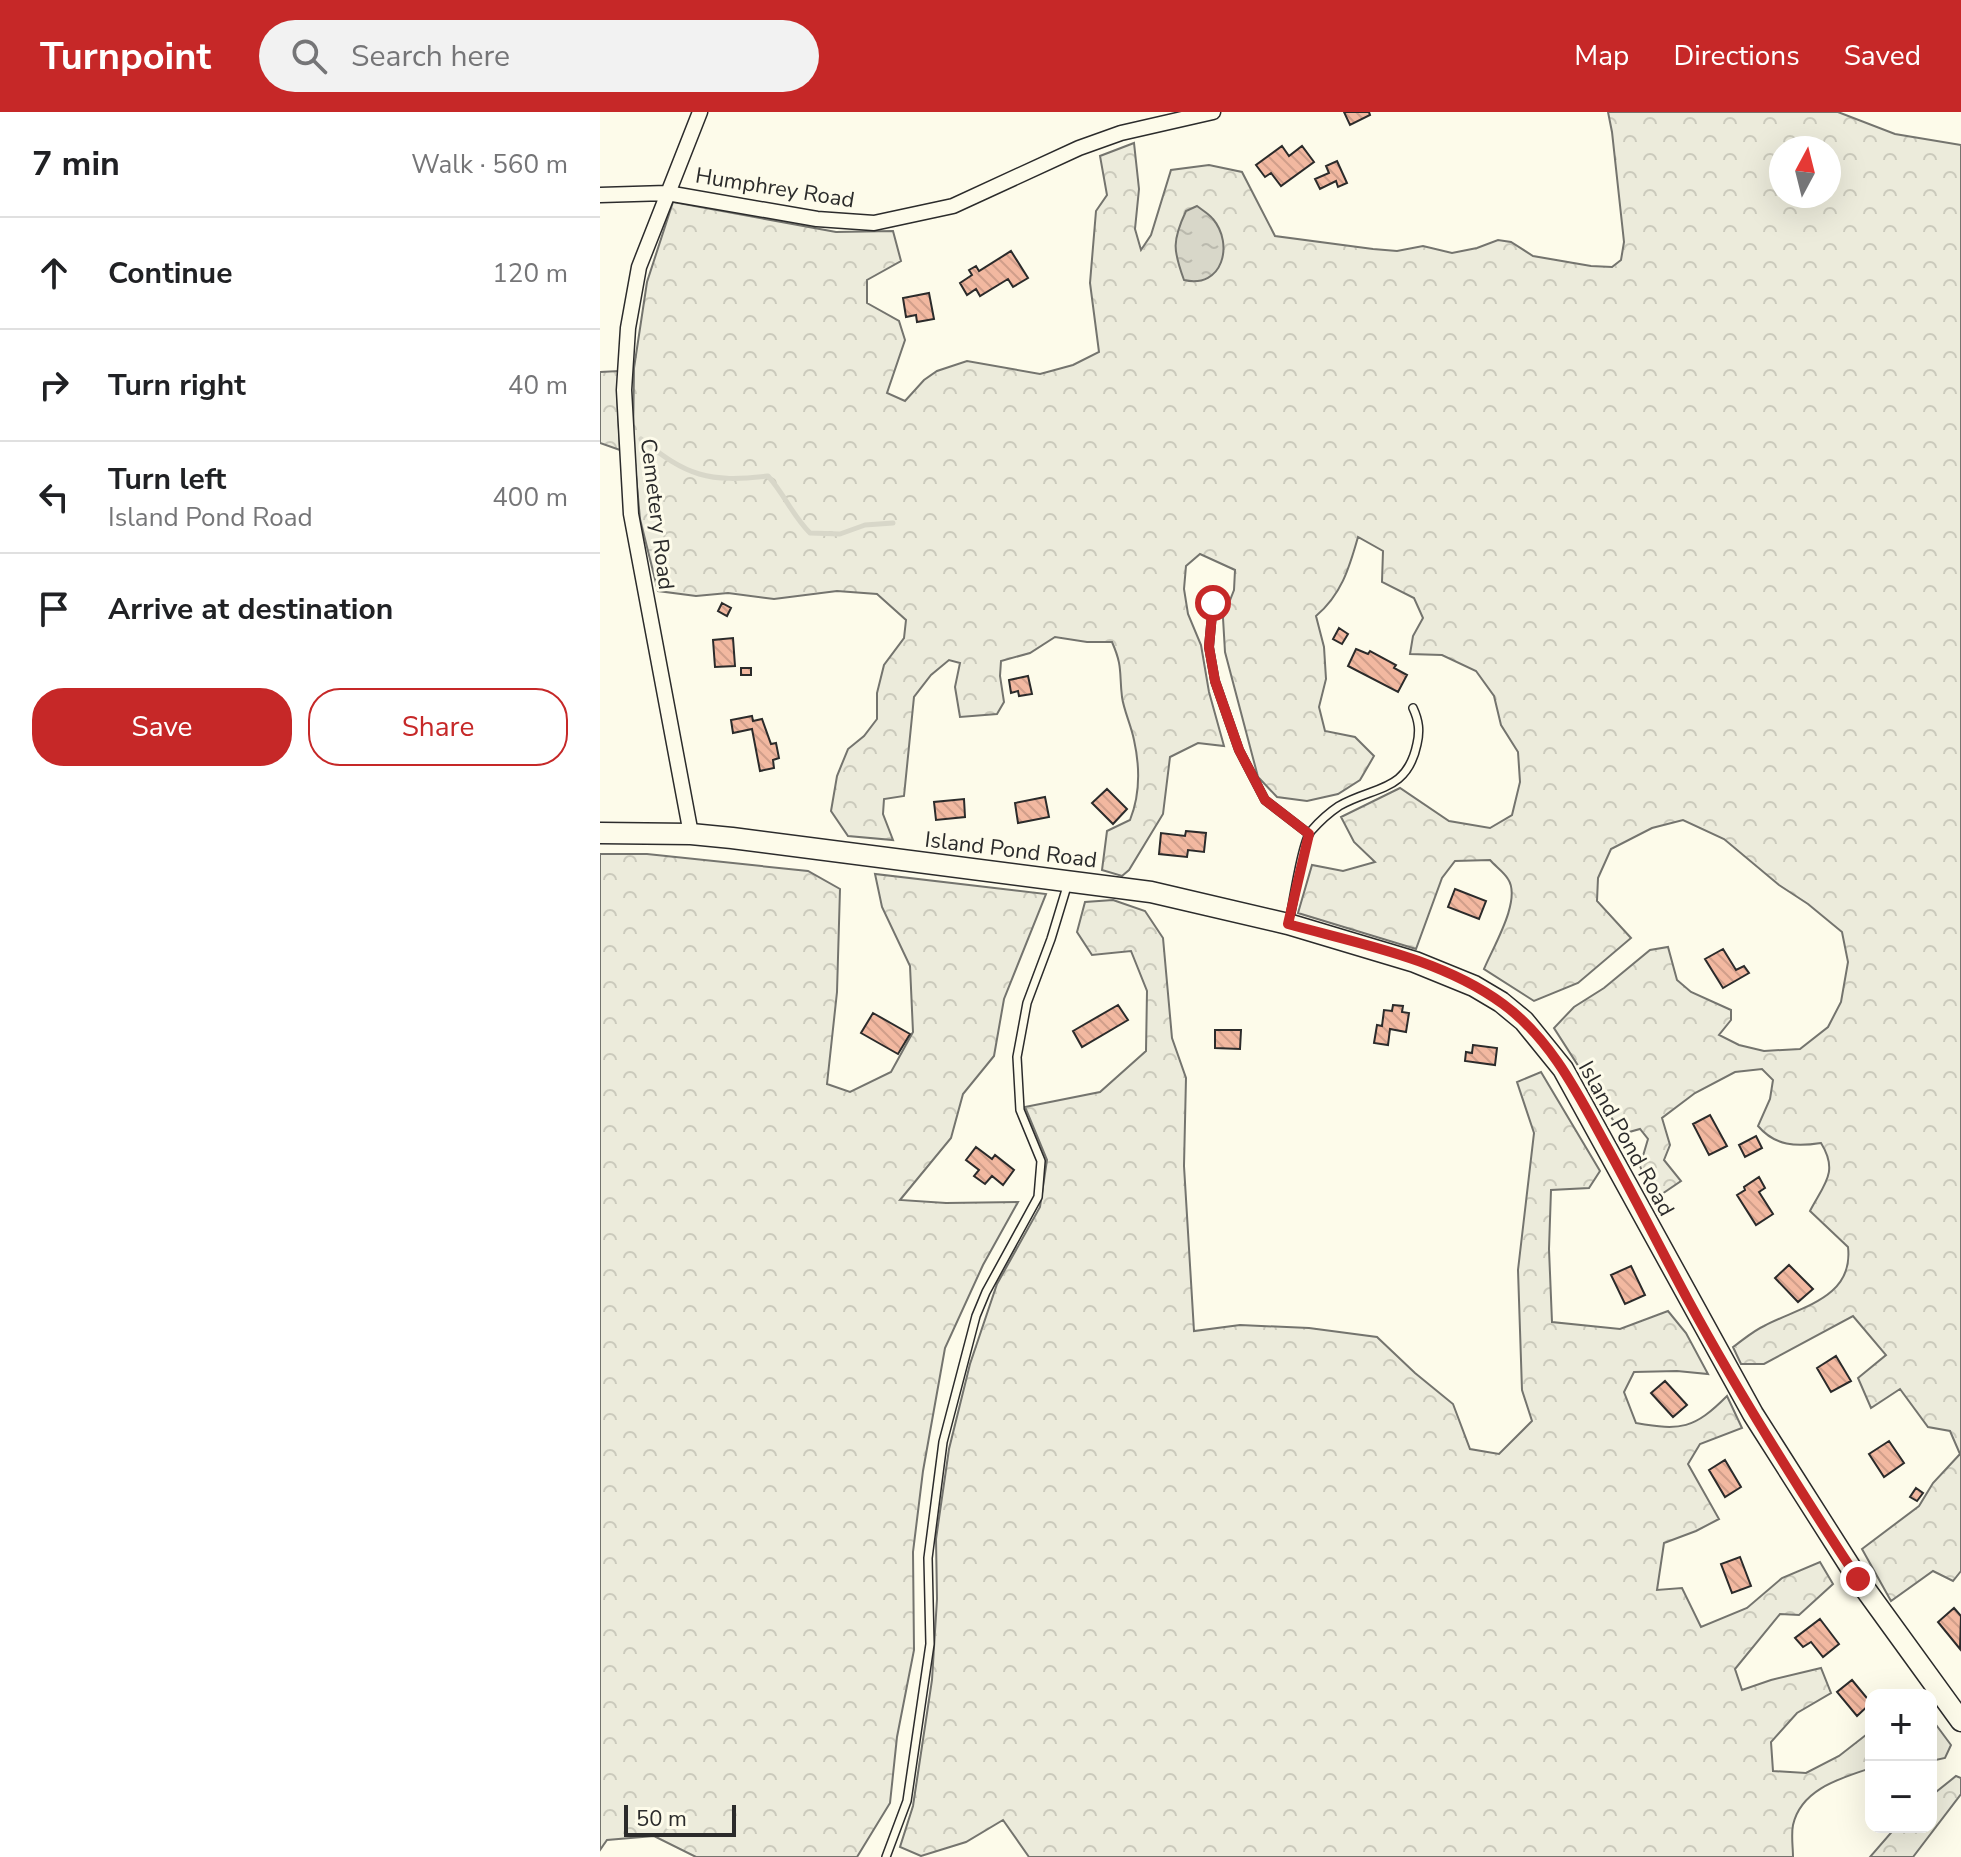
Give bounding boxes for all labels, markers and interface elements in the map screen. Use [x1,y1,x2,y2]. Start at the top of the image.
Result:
search box [259,20,819,92]
text: Turnpoint [40,31,211,82]
icon: search [287,34,331,78]
text: Search here [351,36,510,77]
text: Map [1574,37,1629,75]
text: Directions [1673,37,1800,75]
text: Saved [1844,37,1921,75]
north arrow [1769,136,1841,208]
text: 7 min [32,141,120,187]
text: Walk · 560 m [411,147,568,182]
street label: Humphrey Road [693,161,857,215]
icon: ahead [32,251,76,295]
text: Continue [108,253,233,294]
text: 120 m [492,256,568,291]
icon: right [32,363,76,407]
text: Turn right [108,365,246,406]
text: 40 m [508,368,568,403]
street label: Cemetery Road [633,437,681,592]
text: Turn left [108,459,226,500]
icon: left [32,475,76,519]
text: 400 m [492,480,568,515]
text: Island Pond Road [108,500,313,535]
route start [1195,585,1231,621]
icon: arrive [32,587,76,631]
text: Arrive at destination [108,589,393,630]
button: Save [32,688,292,766]
button: Share [308,688,568,766]
street label: Island Pond Road [923,825,1099,875]
street label: Island Pond Road [1571,1055,1681,1222]
route end [1840,1561,1876,1597]
map controls [1865,1689,1937,1833]
button: + [1865,1689,1937,1761]
button: − [1865,1761,1937,1833]
scale bar [624,1801,736,1837]
text: 50 m [636,1804,687,1834]

